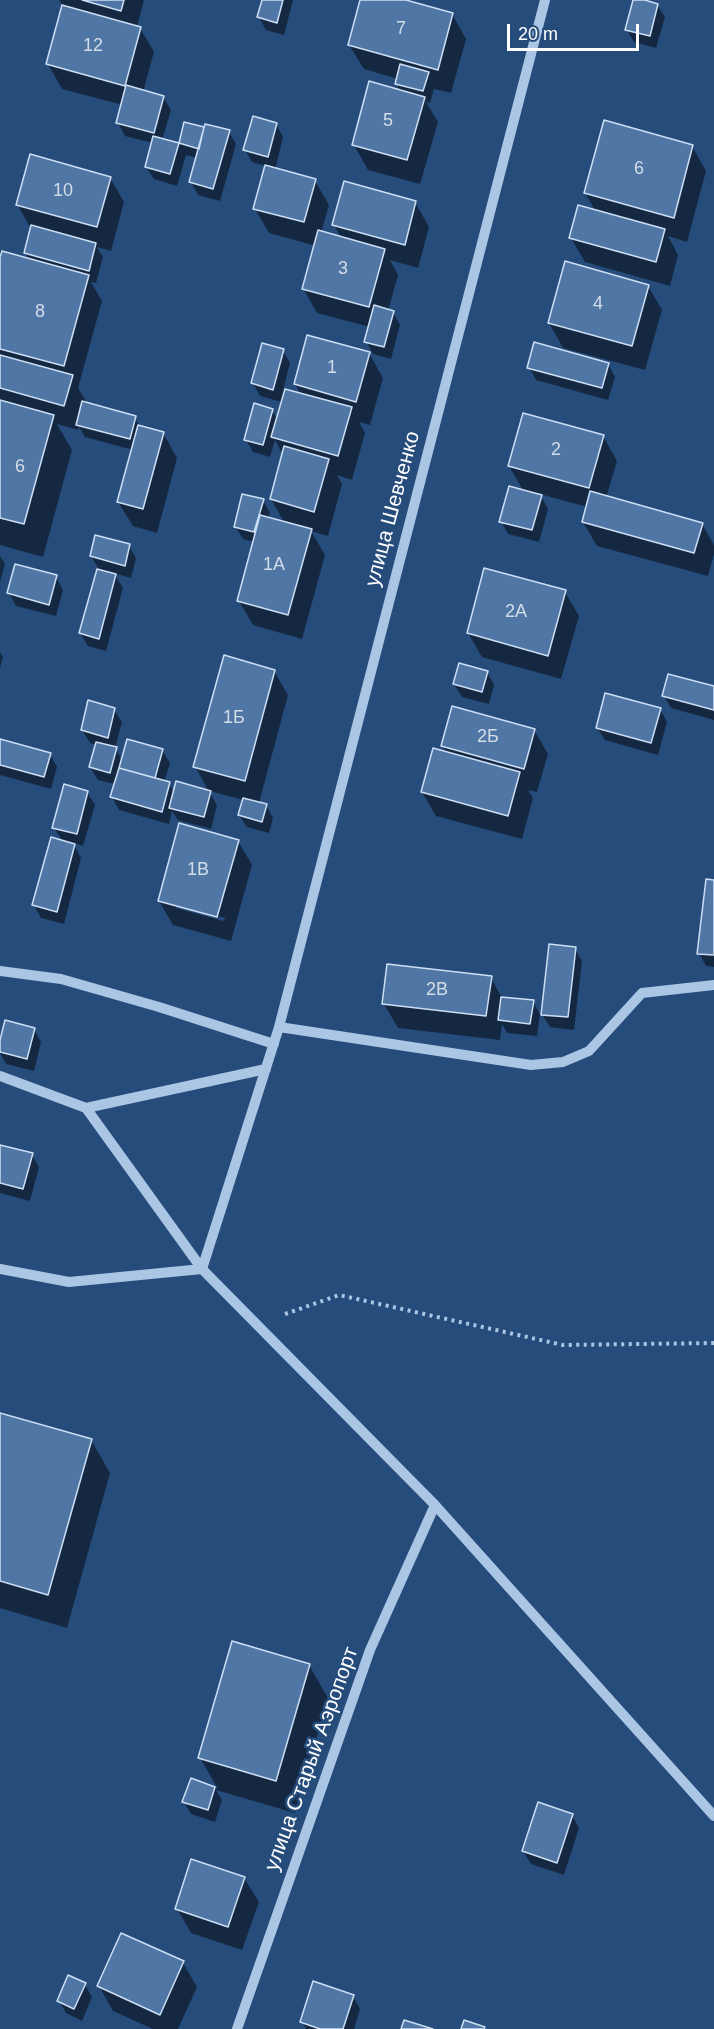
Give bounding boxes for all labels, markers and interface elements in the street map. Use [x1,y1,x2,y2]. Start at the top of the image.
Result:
scale bar [510,12,642,50]
house number: 7 [396,18,406,40]
text: 20 m [518,24,558,44]
house number: 12 [83,35,103,57]
house number: 5 [383,110,393,132]
house number: 6 [634,158,644,180]
house number: 10 [53,180,73,202]
house number: 3 [338,258,348,280]
house number: 4 [593,293,603,315]
house number: 8 [35,301,45,323]
house number: 1 [327,357,337,379]
street label: улица Шевченко [360,428,426,590]
house number: 2 [551,439,561,461]
house number: 6 [15,456,25,478]
house number: 1А [263,554,285,576]
house number: 2А [505,601,527,623]
house number: 1Б [223,707,245,729]
house number: 2Б [477,726,499,748]
house number: 1В [187,859,209,881]
house number: 2В [426,979,448,1001]
street label: улица Старый Аэропорт [260,1644,364,1874]

